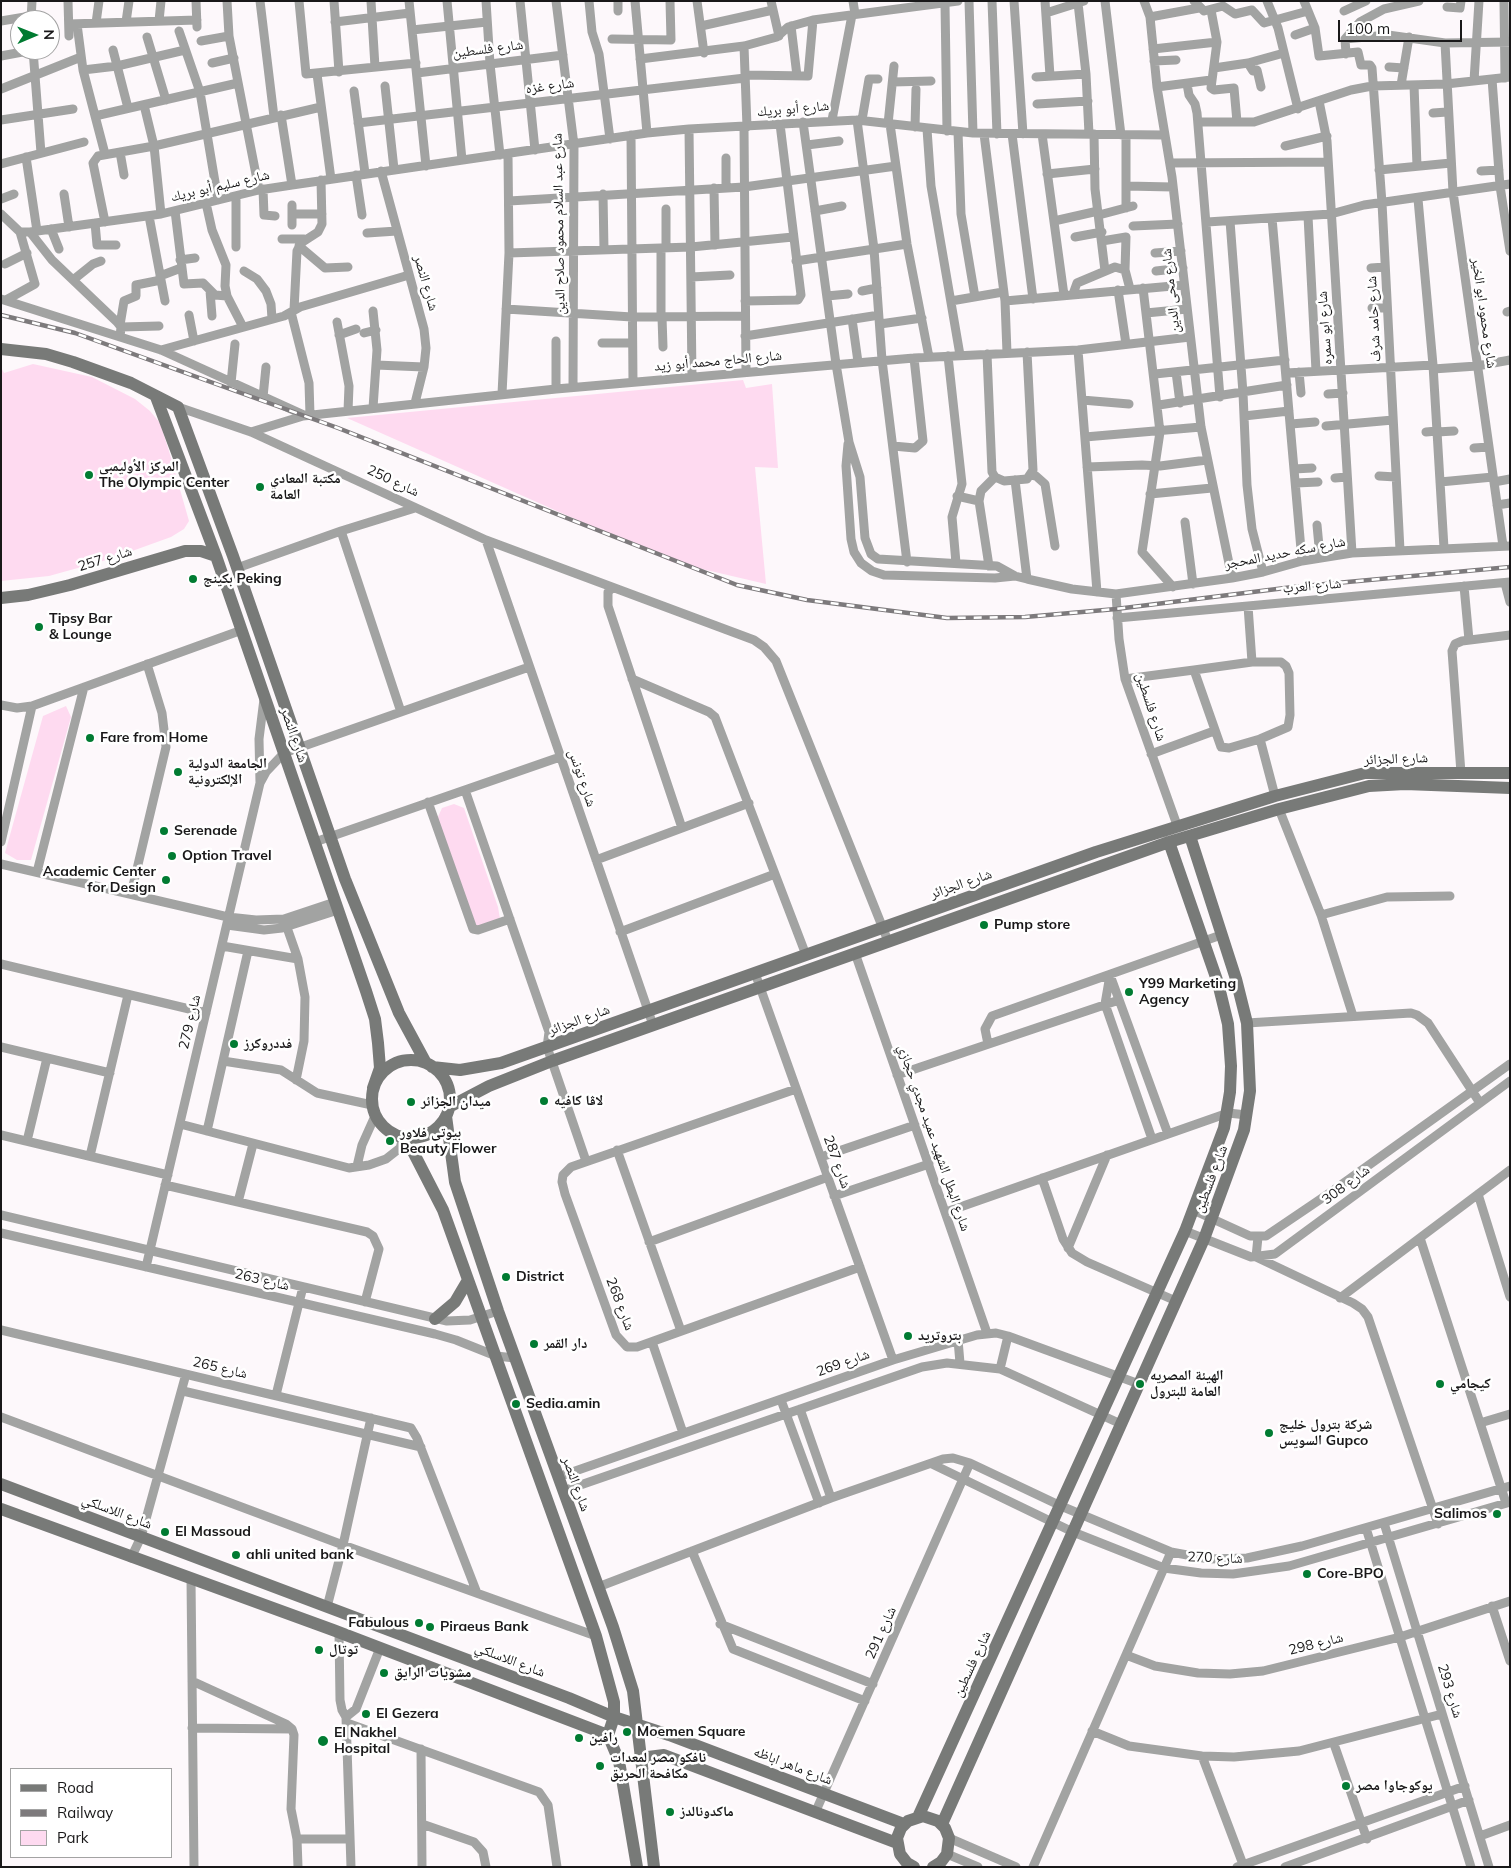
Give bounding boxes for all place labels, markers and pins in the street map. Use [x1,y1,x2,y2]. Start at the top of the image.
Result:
place label: المركز الأوليمبى The Olympic Center [99,459,229,492]
marker: المركز الأوليمبى The Olympic Center [83,469,95,481]
place label: مكتبة المعادي العامة [270,471,341,504]
marker: مكتبة المعادي العامة [254,481,266,493]
place label: بكينج Peking [203,571,282,587]
marker: بكينج Peking [187,573,199,585]
place label: Tipsy Bar & Lounge [49,611,112,644]
marker: Tipsy Bar & Lounge [33,621,45,633]
place label: Fare from Home [100,730,208,746]
marker: Fare from Home [84,732,96,744]
place label: الجامعة الدولية الإلكترونية [188,756,267,789]
marker: الجامعة الدولية الإلكترونية [172,766,184,778]
place label: Serenade [174,823,237,839]
marker: Serenade [158,825,170,837]
place label: Option Travel [182,848,272,864]
marker: Option Travel [166,850,178,862]
place label: Academic Center for Design [43,864,156,896]
marker: Academic Center for Design [160,874,172,886]
place label: Pump store [994,917,1070,933]
marker: Pump store [978,919,990,931]
place label: Y99 Marketing Agency [1139,976,1236,1009]
marker: Y99 Marketing Agency [1123,986,1135,998]
place label: فددروكرز [244,1036,292,1052]
marker: فددروكرز [228,1038,240,1050]
place label: لاڤا كافيه [554,1093,603,1109]
place label: ميدان الجزائر [421,1094,491,1110]
marker: لاڤا كافيه [538,1095,550,1107]
marker: ميدان الجزائر [405,1096,417,1108]
place label: بيوتى فلاور Beauty Flower [400,1125,496,1158]
marker: بيوتى فلاور Beauty Flower [384,1135,396,1147]
place label: District [516,1269,564,1285]
marker: District [500,1271,512,1283]
place label: بتروتريد [918,1328,961,1344]
marker: بتروتريد [902,1330,914,1342]
place label: دار القمر [544,1336,587,1352]
marker: دار القمر [528,1338,540,1350]
place label: الهيئة المصريه العامة للبترول [1150,1368,1224,1400]
place label: كيجامي [1450,1376,1491,1392]
marker: الهيئة المصريه العامة للبترول [1134,1378,1146,1390]
marker: كيجامي [1434,1378,1446,1390]
place label: Sedia.amin [526,1396,601,1412]
marker: Sedia.amin [510,1398,522,1410]
place label: شركة بترول خليج السويس Gupco [1279,1417,1372,1450]
marker: شركة بترول خليج السويس Gupco [1263,1427,1275,1439]
place label: Salimos [1434,1506,1487,1522]
marker: Salimos [1491,1508,1503,1520]
place label: El Massoud [175,1524,251,1540]
marker: El Massoud [159,1526,171,1538]
place label: ahli united bank [246,1547,354,1563]
marker: ahli united bank [230,1549,242,1561]
place label: Core-BPO [1317,1566,1384,1582]
marker: Core-BPO [1301,1568,1313,1580]
place label: Fabulous [348,1615,409,1631]
marker: Fabulous [413,1617,425,1629]
place label: Piraeus Bank [440,1619,528,1635]
marker: Piraeus Bank [424,1621,436,1633]
place label: توتال [329,1642,358,1658]
marker: توتال [313,1644,325,1656]
place label: مشويات الرايق [394,1665,471,1681]
marker: مشويات الرايق [378,1667,390,1679]
place label: El Gezera [376,1706,439,1722]
marker: El Gezera [360,1708,372,1720]
place label: Moemen Square [637,1724,745,1740]
place label: El Nakhel Hospital [334,1725,397,1758]
marker: Moemen Square [621,1726,633,1738]
place label: رافين [589,1730,618,1746]
marker: رافين [573,1732,585,1744]
marker: El Nakhel Hospital [316,1734,330,1748]
place label: نافكو مصر لمعدات مكافحة الحريق [610,1750,706,1782]
marker: نافكو مصر لمعدات مكافحة الحريق [594,1760,606,1772]
place label: يوكوجاوا مصر [1356,1778,1433,1794]
marker: يوكوجاوا مصر [1340,1780,1352,1792]
place label: ماكدونالدز [680,1804,734,1820]
marker: ماكدونالدز [664,1806,676,1818]

